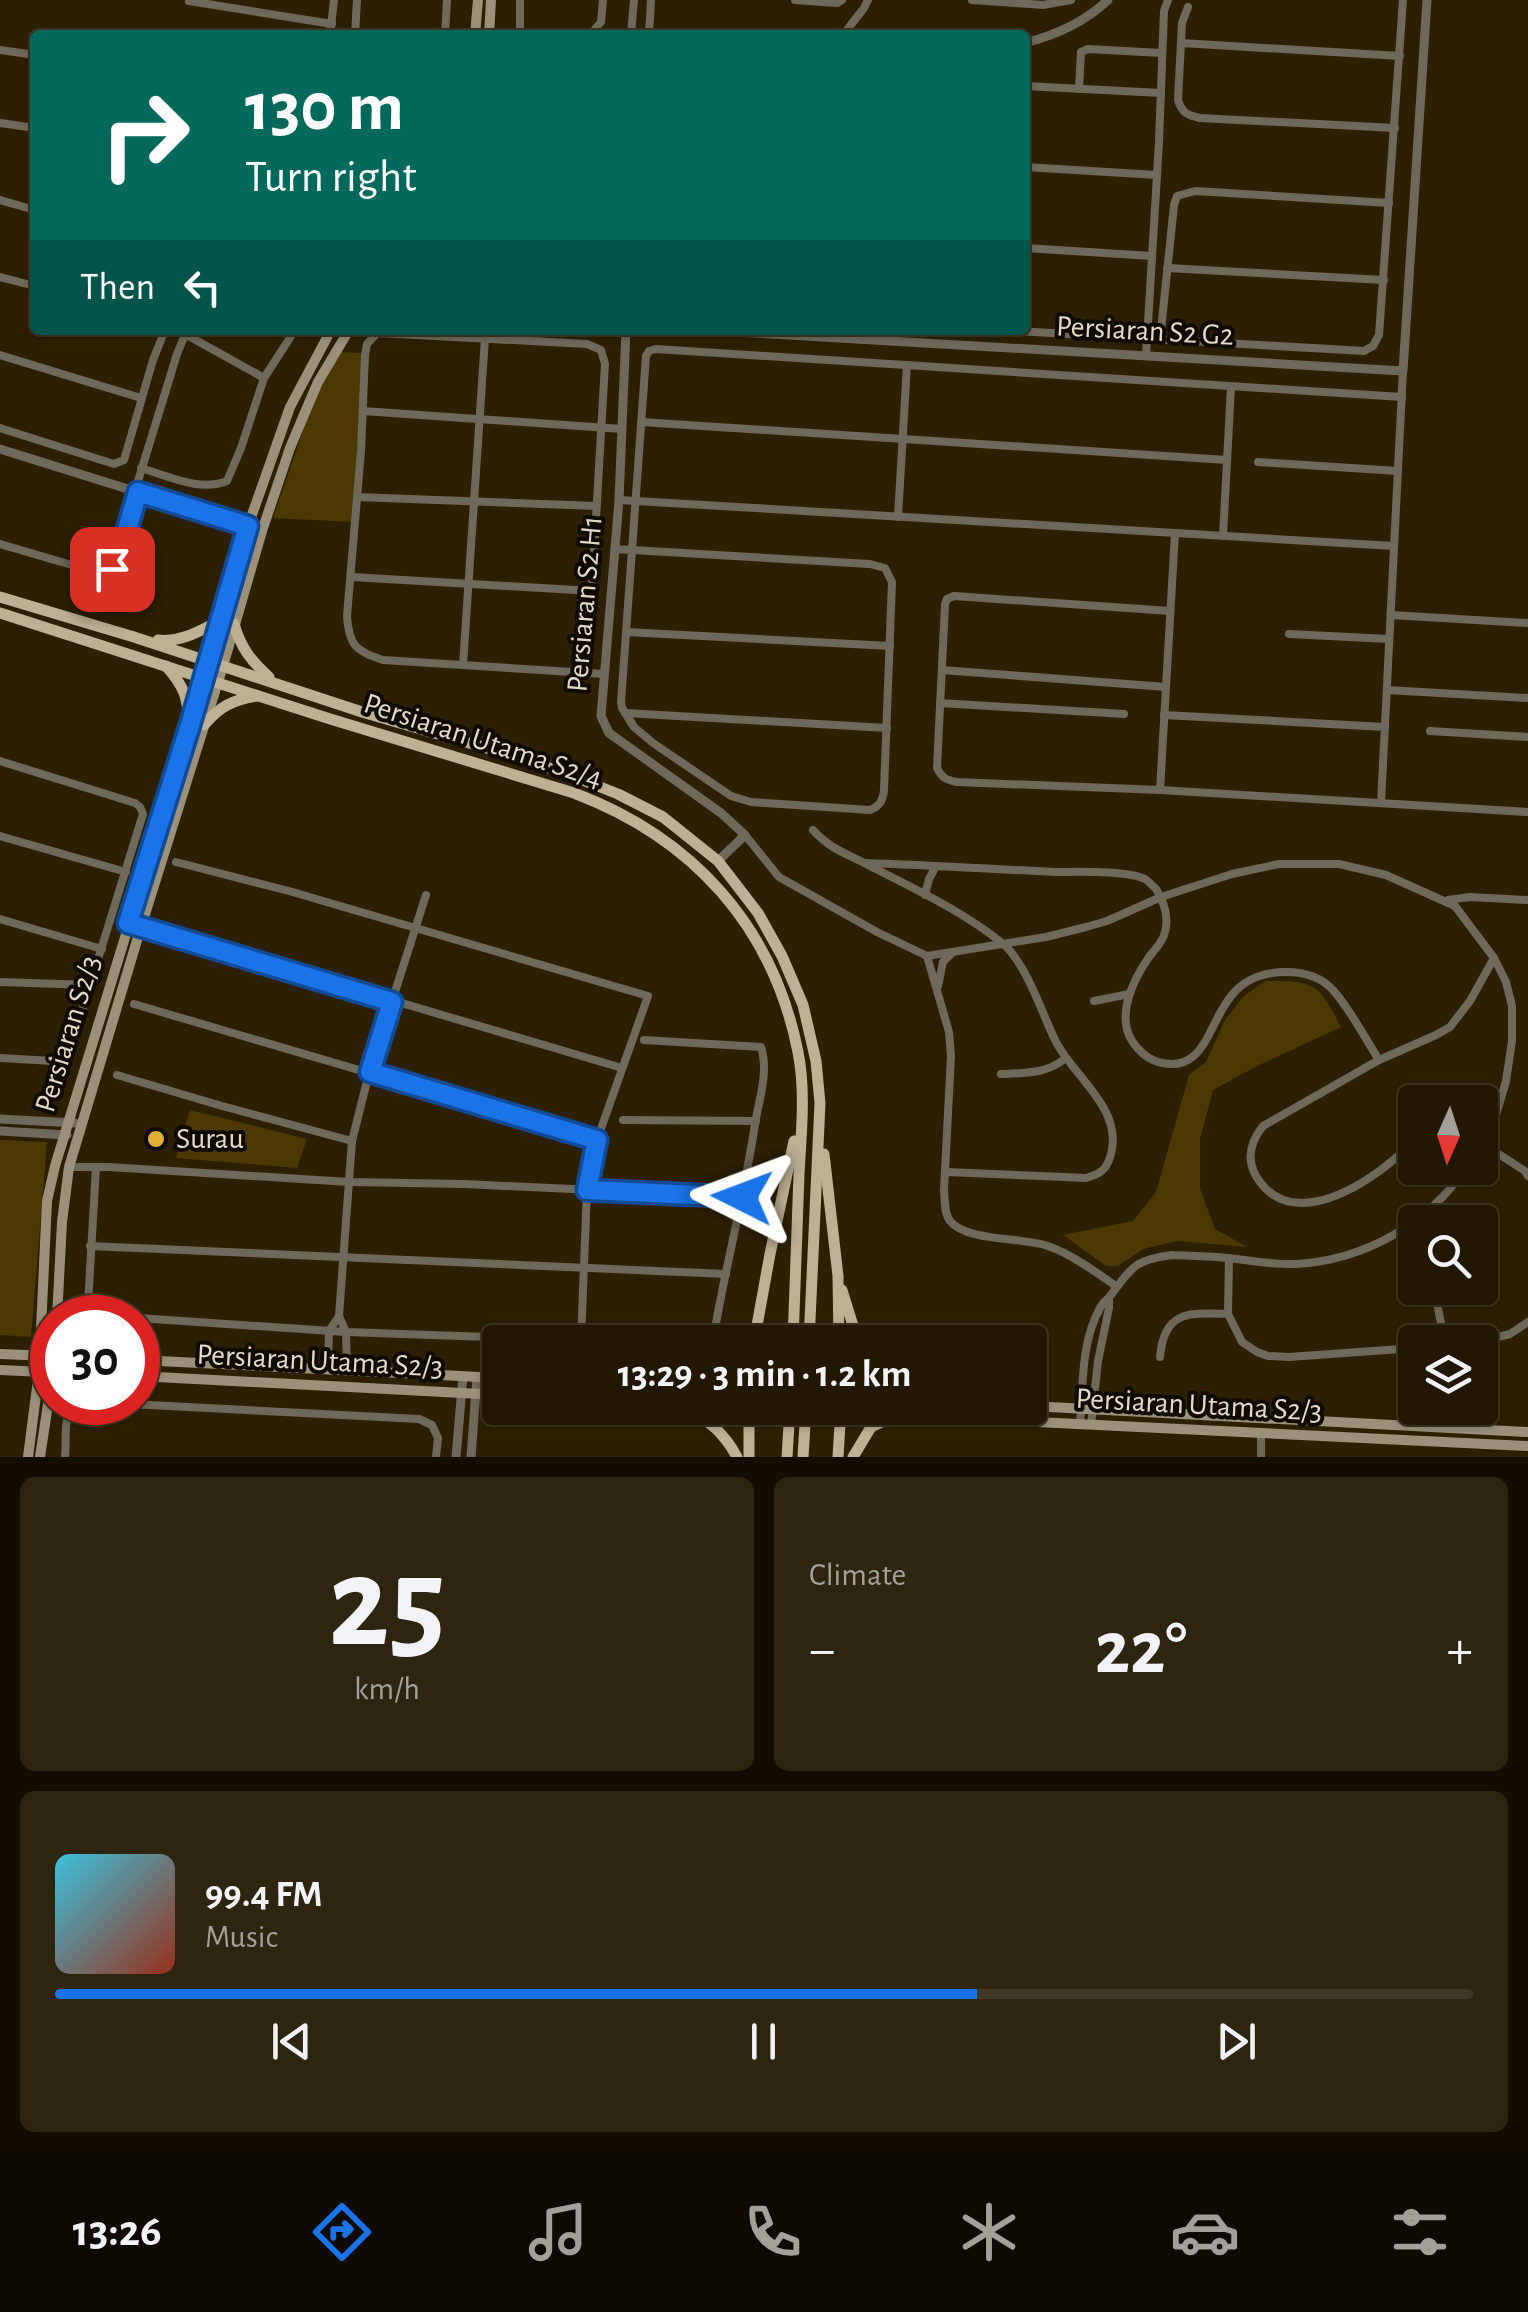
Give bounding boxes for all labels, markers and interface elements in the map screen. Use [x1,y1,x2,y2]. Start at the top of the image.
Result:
icon: right [80,70,210,200]
text: 130 m [245,73,404,143]
text: Turn right [245,155,417,200]
icon: left [175,260,230,315]
text: Then [80,269,155,307]
street label: Persiaran S2 G2 [1056,311,1234,351]
street label: Persiaran S2 H1 [562,515,608,693]
pin [70,527,155,612]
icon: arrive [85,542,140,597]
street label: Persiaran Utama S2/4 [360,688,606,794]
street label: Persiaran S2/3 [30,952,106,1116]
north arrow [1398,1085,1498,1185]
map controls [1398,1085,1498,1425]
place label: Surau [176,1124,244,1154]
marker: Surau [145,1128,167,1150]
position arrow [690,1145,794,1249]
button: search [1398,1205,1498,1305]
speed limit sign: 30 [30,1295,160,1425]
button: layers [1398,1325,1498,1425]
street label: Persiaran Utama S2/3 [196,1340,444,1382]
text: 13:29 · 3 min · 1.2 km [618,1356,911,1394]
street label: Persiaran Utama S2/3 [1075,1384,1323,1426]
text: 25 [328,1540,446,1670]
text: Climate [809,1559,906,1591]
text: 22° [1095,1612,1187,1687]
text: − [809,1623,835,1678]
text: + [1447,1623,1473,1678]
text: km/h [354,1673,420,1705]
text: 99.4 FM [205,1876,323,1914]
text: Music [205,1921,278,1953]
icon: previous [264,2014,319,2069]
icon: pause [736,2014,791,2069]
icon: next [1209,2014,1264,2069]
icon: directions [307,2197,377,2267]
icon: music [523,2197,593,2267]
icon: phone [738,2197,808,2267]
icon: climate [954,2197,1024,2267]
icon: car [1170,2197,1240,2267]
icon: filters [1385,2197,1455,2267]
text: 13:26 [73,2209,162,2254]

